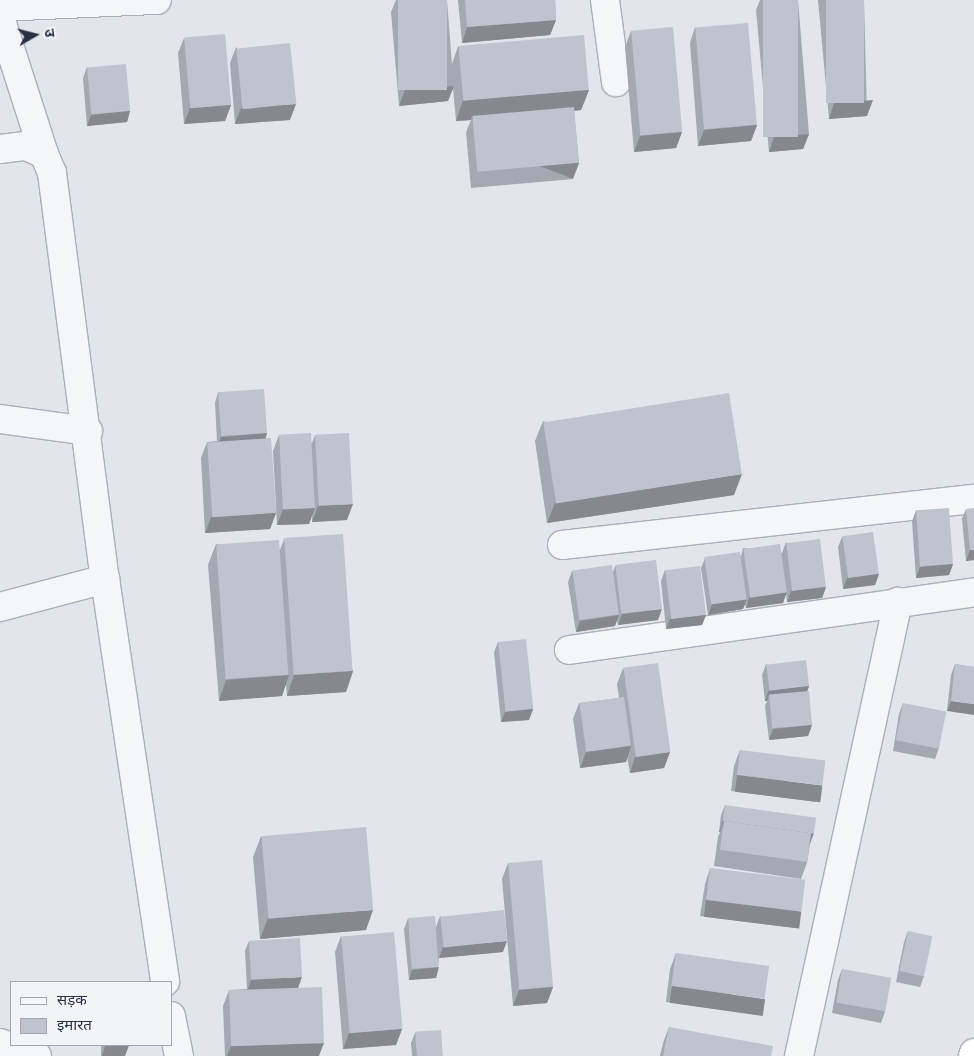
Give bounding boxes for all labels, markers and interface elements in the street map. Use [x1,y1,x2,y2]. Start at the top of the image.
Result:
north arrow [10,10,60,60]
text: उ [41,28,59,38]
legend [10,981,172,1046]
text: सड़क [57,990,87,1008]
text: इमारत [57,1015,92,1033]

